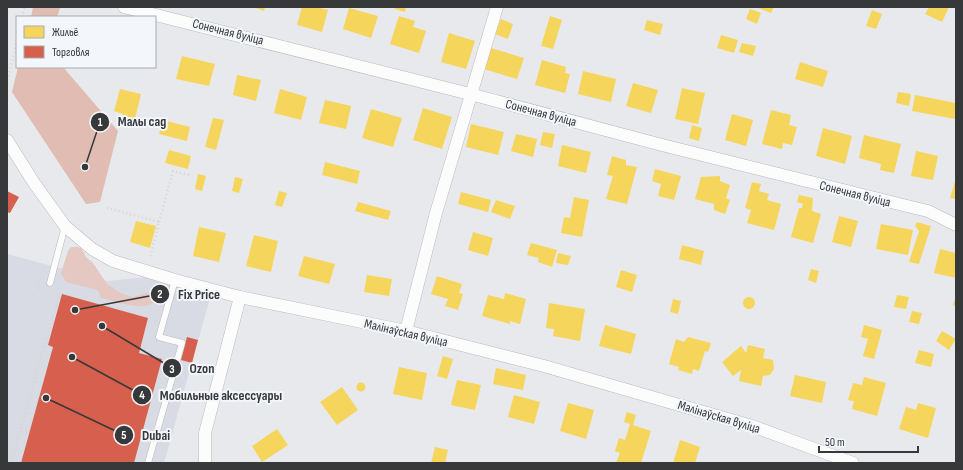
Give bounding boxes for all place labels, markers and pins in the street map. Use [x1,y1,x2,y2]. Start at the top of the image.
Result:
callout: Малы сад [90,109,174,135]
callout: Fix Price [150,281,228,307]
callout: Ozon [162,355,222,381]
callout: Мобильные аксессуары [132,382,290,408]
callout: Dubai [114,422,178,448]

